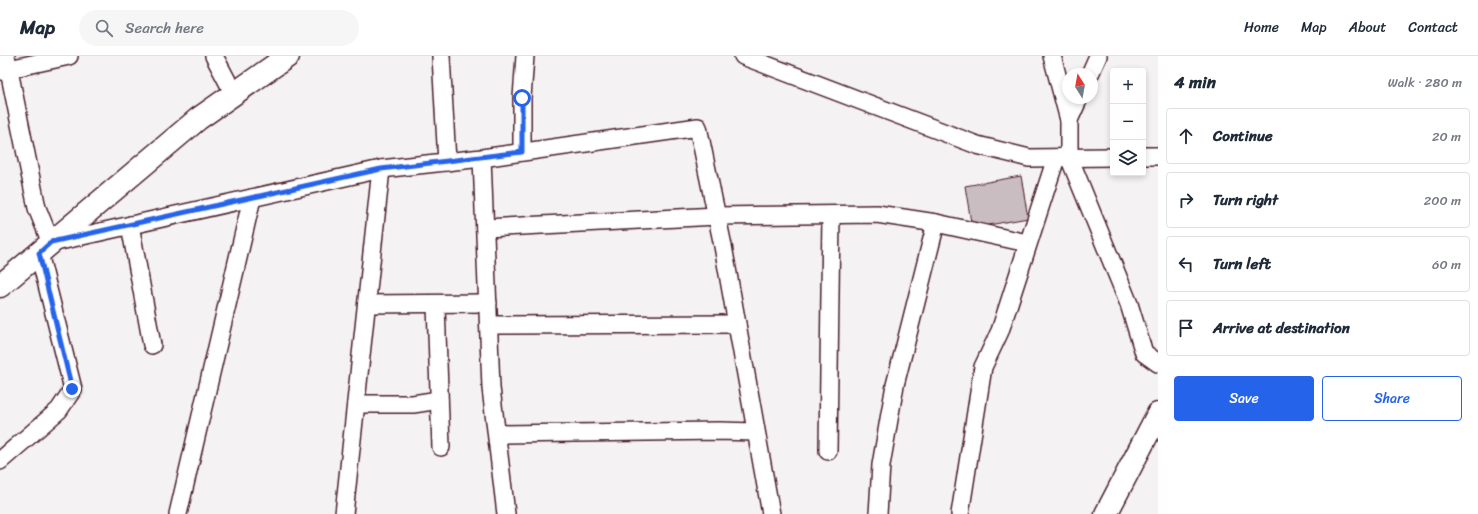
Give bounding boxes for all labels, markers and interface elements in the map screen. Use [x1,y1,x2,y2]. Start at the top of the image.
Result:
search box [79,10,359,46]
text: Map [20,11,55,44]
text: Search here [125,15,204,41]
text: Home [1244,15,1279,40]
text: Map [1301,15,1327,40]
text: About [1349,15,1386,40]
text: Contact [1408,15,1458,40]
icon: search [93,17,115,39]
text: 4 min [1174,67,1216,97]
north arrow [1062,68,1098,104]
map controls [1110,68,1146,176]
button: + [1110,68,1146,104]
text: Walk · 280 m [1388,71,1462,94]
route start [513,89,531,107]
button: − [1110,104,1146,140]
text: Continue [1213,123,1273,149]
icon: ahead [1175,125,1197,147]
text: 20 m [1432,125,1461,148]
button: layers [1110,140,1146,176]
text: Turn right [1213,187,1278,213]
icon: right [1175,189,1197,211]
text: 200 m [1424,189,1461,212]
text: Turn left [1213,251,1271,277]
icon: left [1175,253,1197,275]
text: 60 m [1432,253,1461,276]
text: Arrive at destination [1213,315,1350,341]
icon: arrive [1175,317,1197,339]
button: Save [1174,376,1314,421]
button: Share [1322,376,1462,421]
route end [63,380,81,398]

